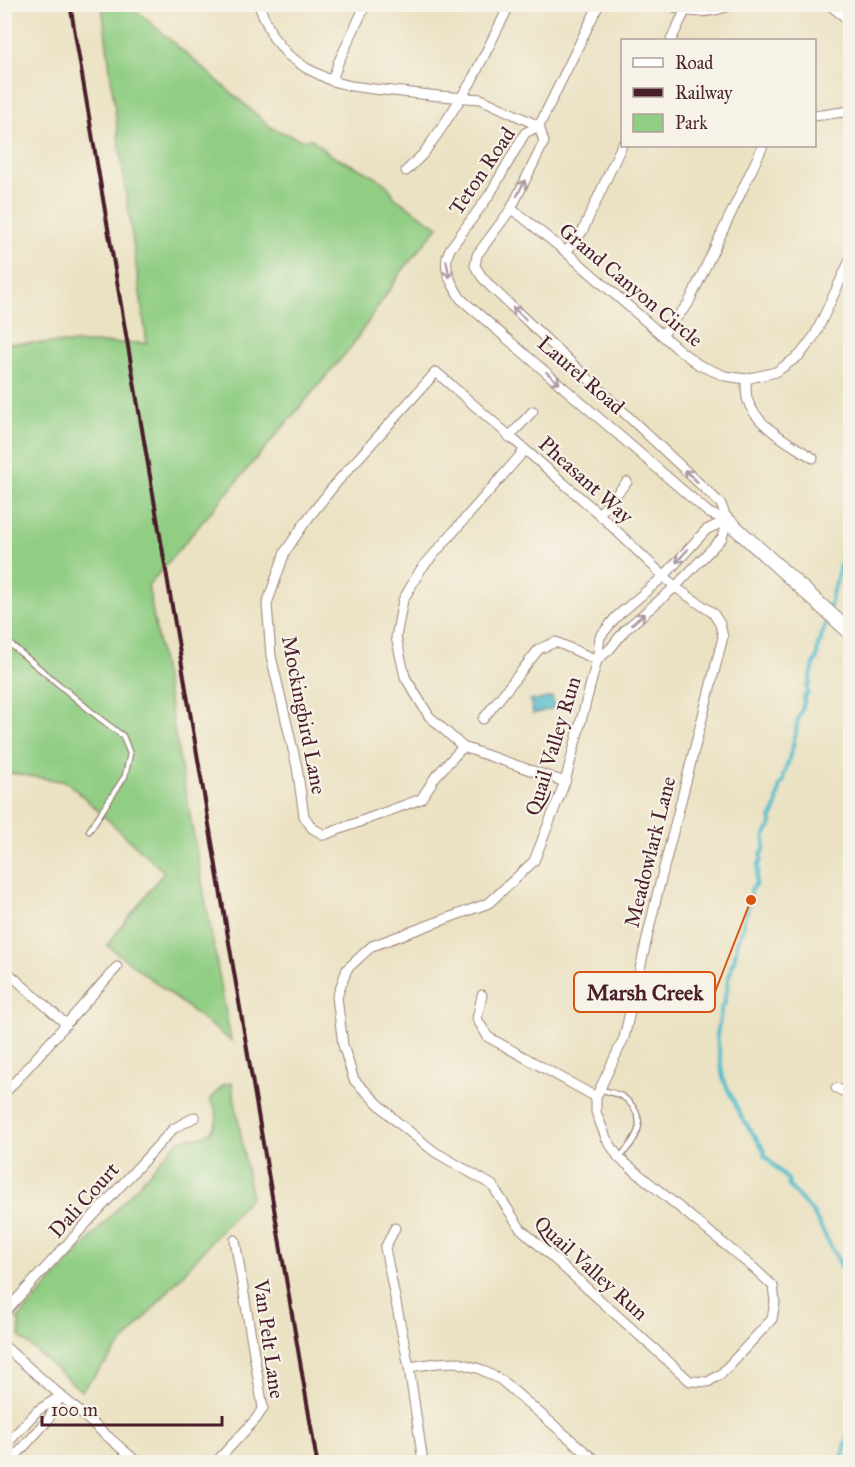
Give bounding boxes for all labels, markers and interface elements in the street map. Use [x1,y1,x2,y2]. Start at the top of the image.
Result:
legend [621,39,816,147]
text: Road [675,52,713,74]
text: Railway [675,82,733,104]
text: Park [675,112,708,134]
street label: Teton Road [443,122,521,220]
one-way arrow [516,180,527,198]
street label: Grand Canyon Circle [554,217,709,353]
one-way arrow [443,259,454,278]
one-way arrow [511,306,526,320]
street label: Laurel Road [532,330,630,420]
one-way arrow [545,371,560,385]
street label: Pheasant Way [533,431,640,530]
one-way arrow [684,469,699,483]
one-way arrow [675,548,689,563]
one-way arrow [630,612,645,626]
street label: Mockingbird Lane [276,634,332,797]
street label: Quail Valley Run [519,673,587,819]
street label: Meadowlark Lane [619,773,681,930]
callout: Marsh Creek [574,972,715,1012]
text: Marsh Creek [587,979,704,1006]
street label: Dali Court [43,1156,125,1243]
street label: Quail Valley Run [529,1210,653,1326]
street label: Van Pelt Lane [248,1277,290,1400]
scale bar [42,1389,222,1427]
text: 100 m [51,1399,98,1421]

